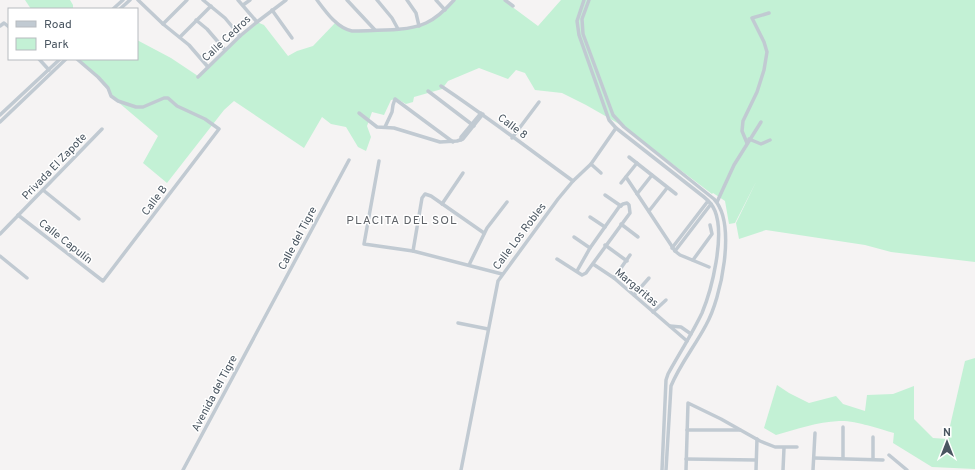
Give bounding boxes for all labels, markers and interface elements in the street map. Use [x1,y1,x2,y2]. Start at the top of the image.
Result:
legend [8,8,138,60]
street label: Calle Cedros [199,13,254,65]
text: Road [44,17,72,33]
text: Park [44,37,69,53]
street label: Calle 8 [495,111,530,143]
street label: Privada El Zapote [19,130,90,203]
street label: Calle B [139,183,171,219]
street label: Calle Los Robles [490,200,550,273]
street label: Calle del Tigre [275,204,320,273]
district label: PLACITA DEL SOL [346,213,458,229]
street label: Calle Capulín [36,216,95,267]
street label: Margaritas [612,265,661,310]
street label: Avenida del Tigre [189,353,241,434]
north arrow [927,422,967,462]
text: N [943,426,951,440]

